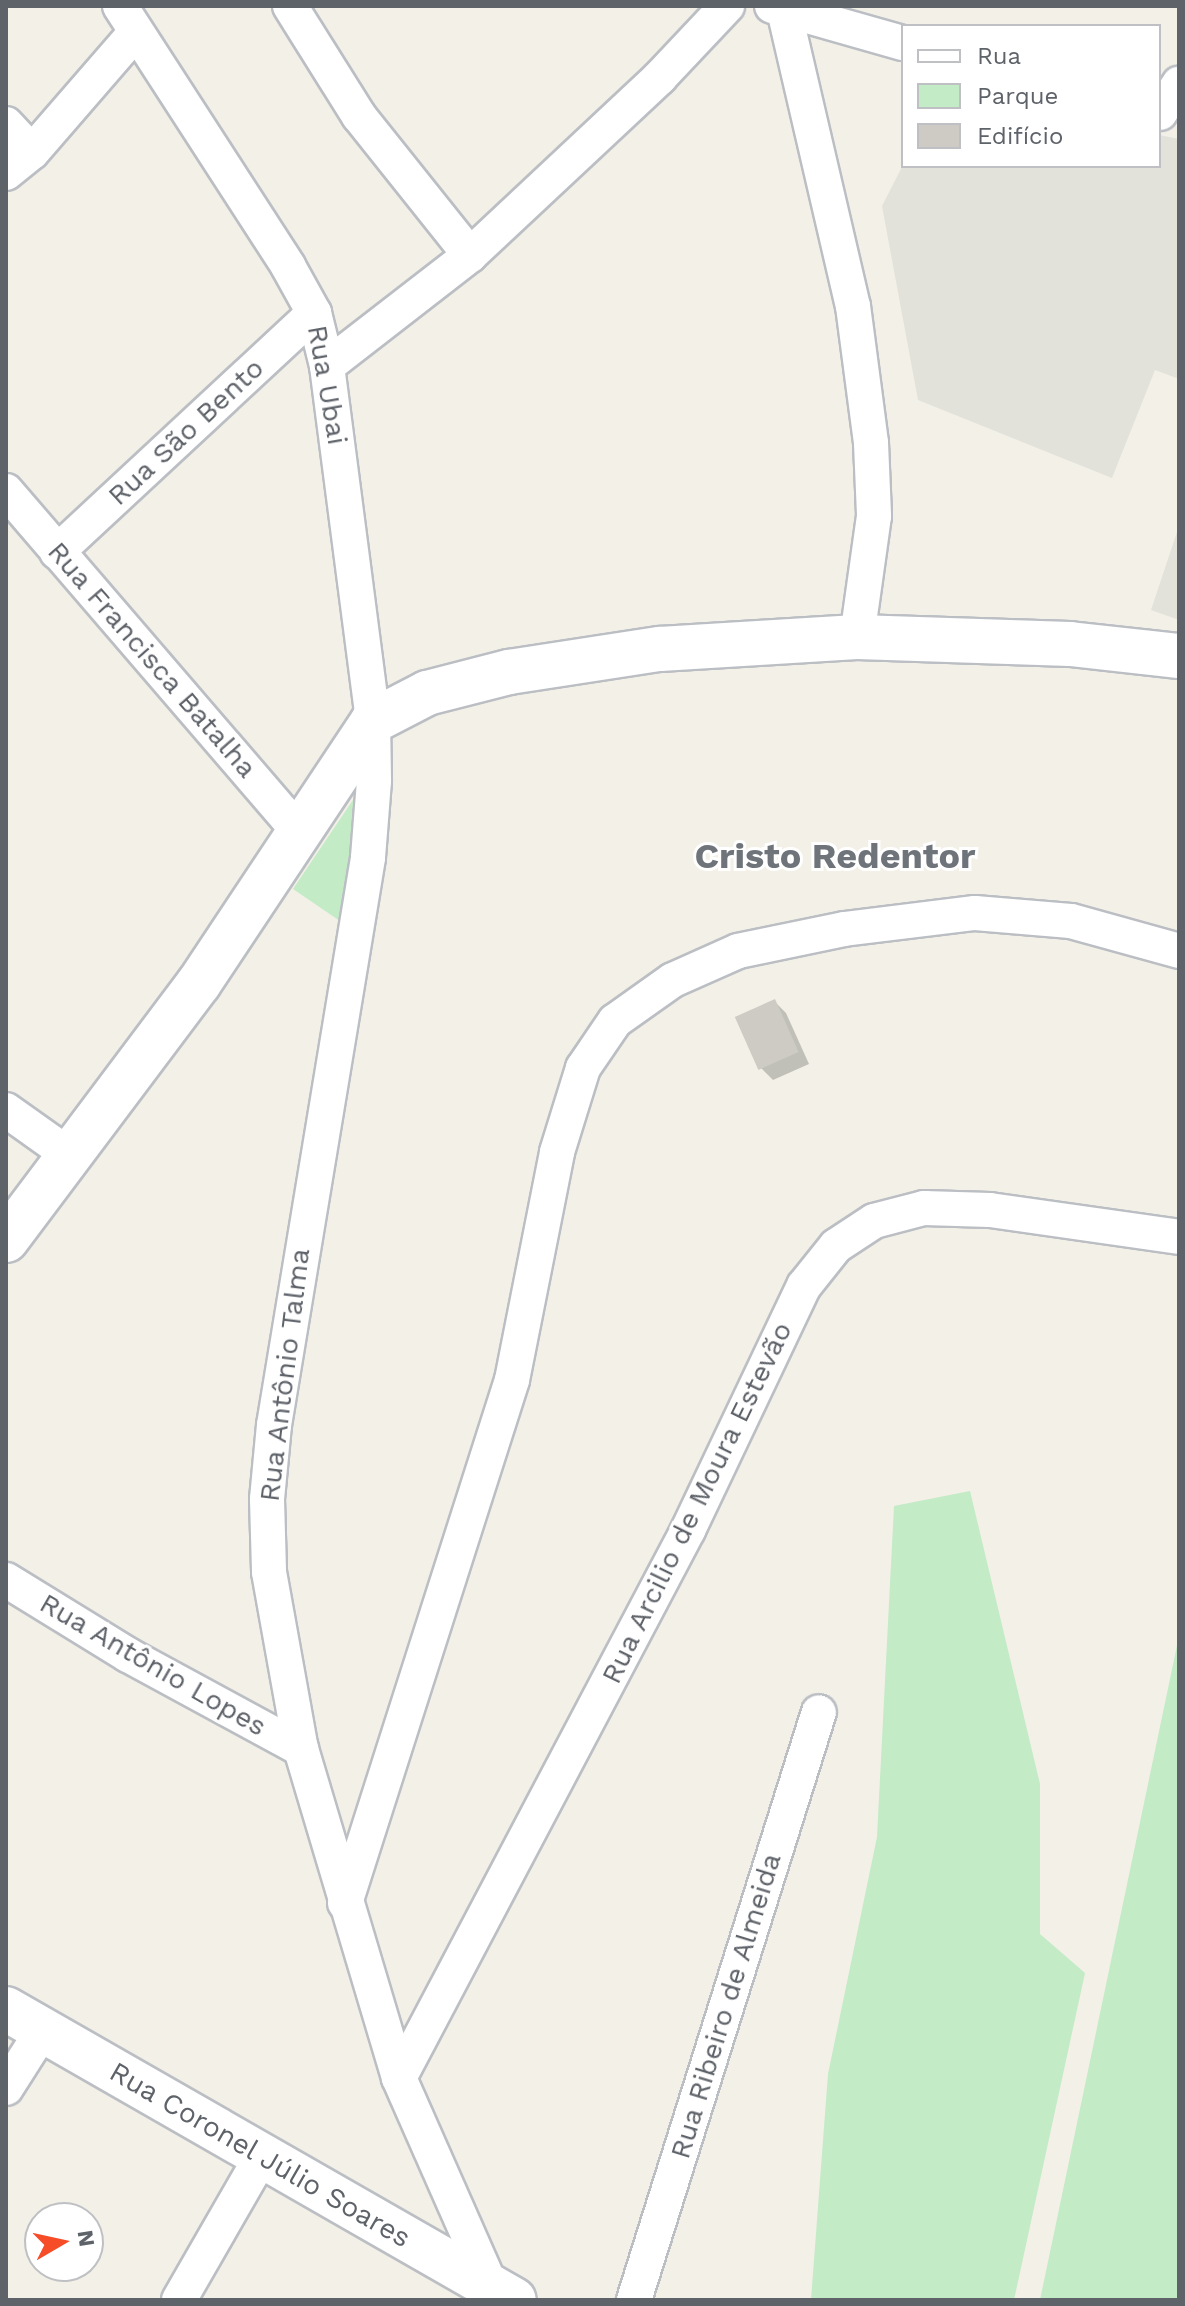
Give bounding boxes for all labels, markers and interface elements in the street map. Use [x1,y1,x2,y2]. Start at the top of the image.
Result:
legend [901,24,1161,168]
text: Rua [977,42,1021,70]
text: Parque [977,82,1058,110]
text: Edifício [977,122,1063,150]
street label: Rua Ubai [300,322,354,448]
street label: Rua São Bento [101,351,271,513]
street label: Rua Francisca Batalha [40,535,264,785]
district label: Cristo Redentor [694,835,976,879]
street label: Rua Antônio Talma [253,1245,317,1505]
street label: Rua Arcilio de Moura Estevão [594,1316,800,1690]
street label: Rua Antônio Lopes [33,1586,273,1744]
street label: Rua Ribeiro de Almeida [663,1848,789,2164]
street label: Rua Coronel Júlio Soares [103,2054,417,2256]
north arrow [24,2202,104,2282]
text: N [73,2228,100,2248]

